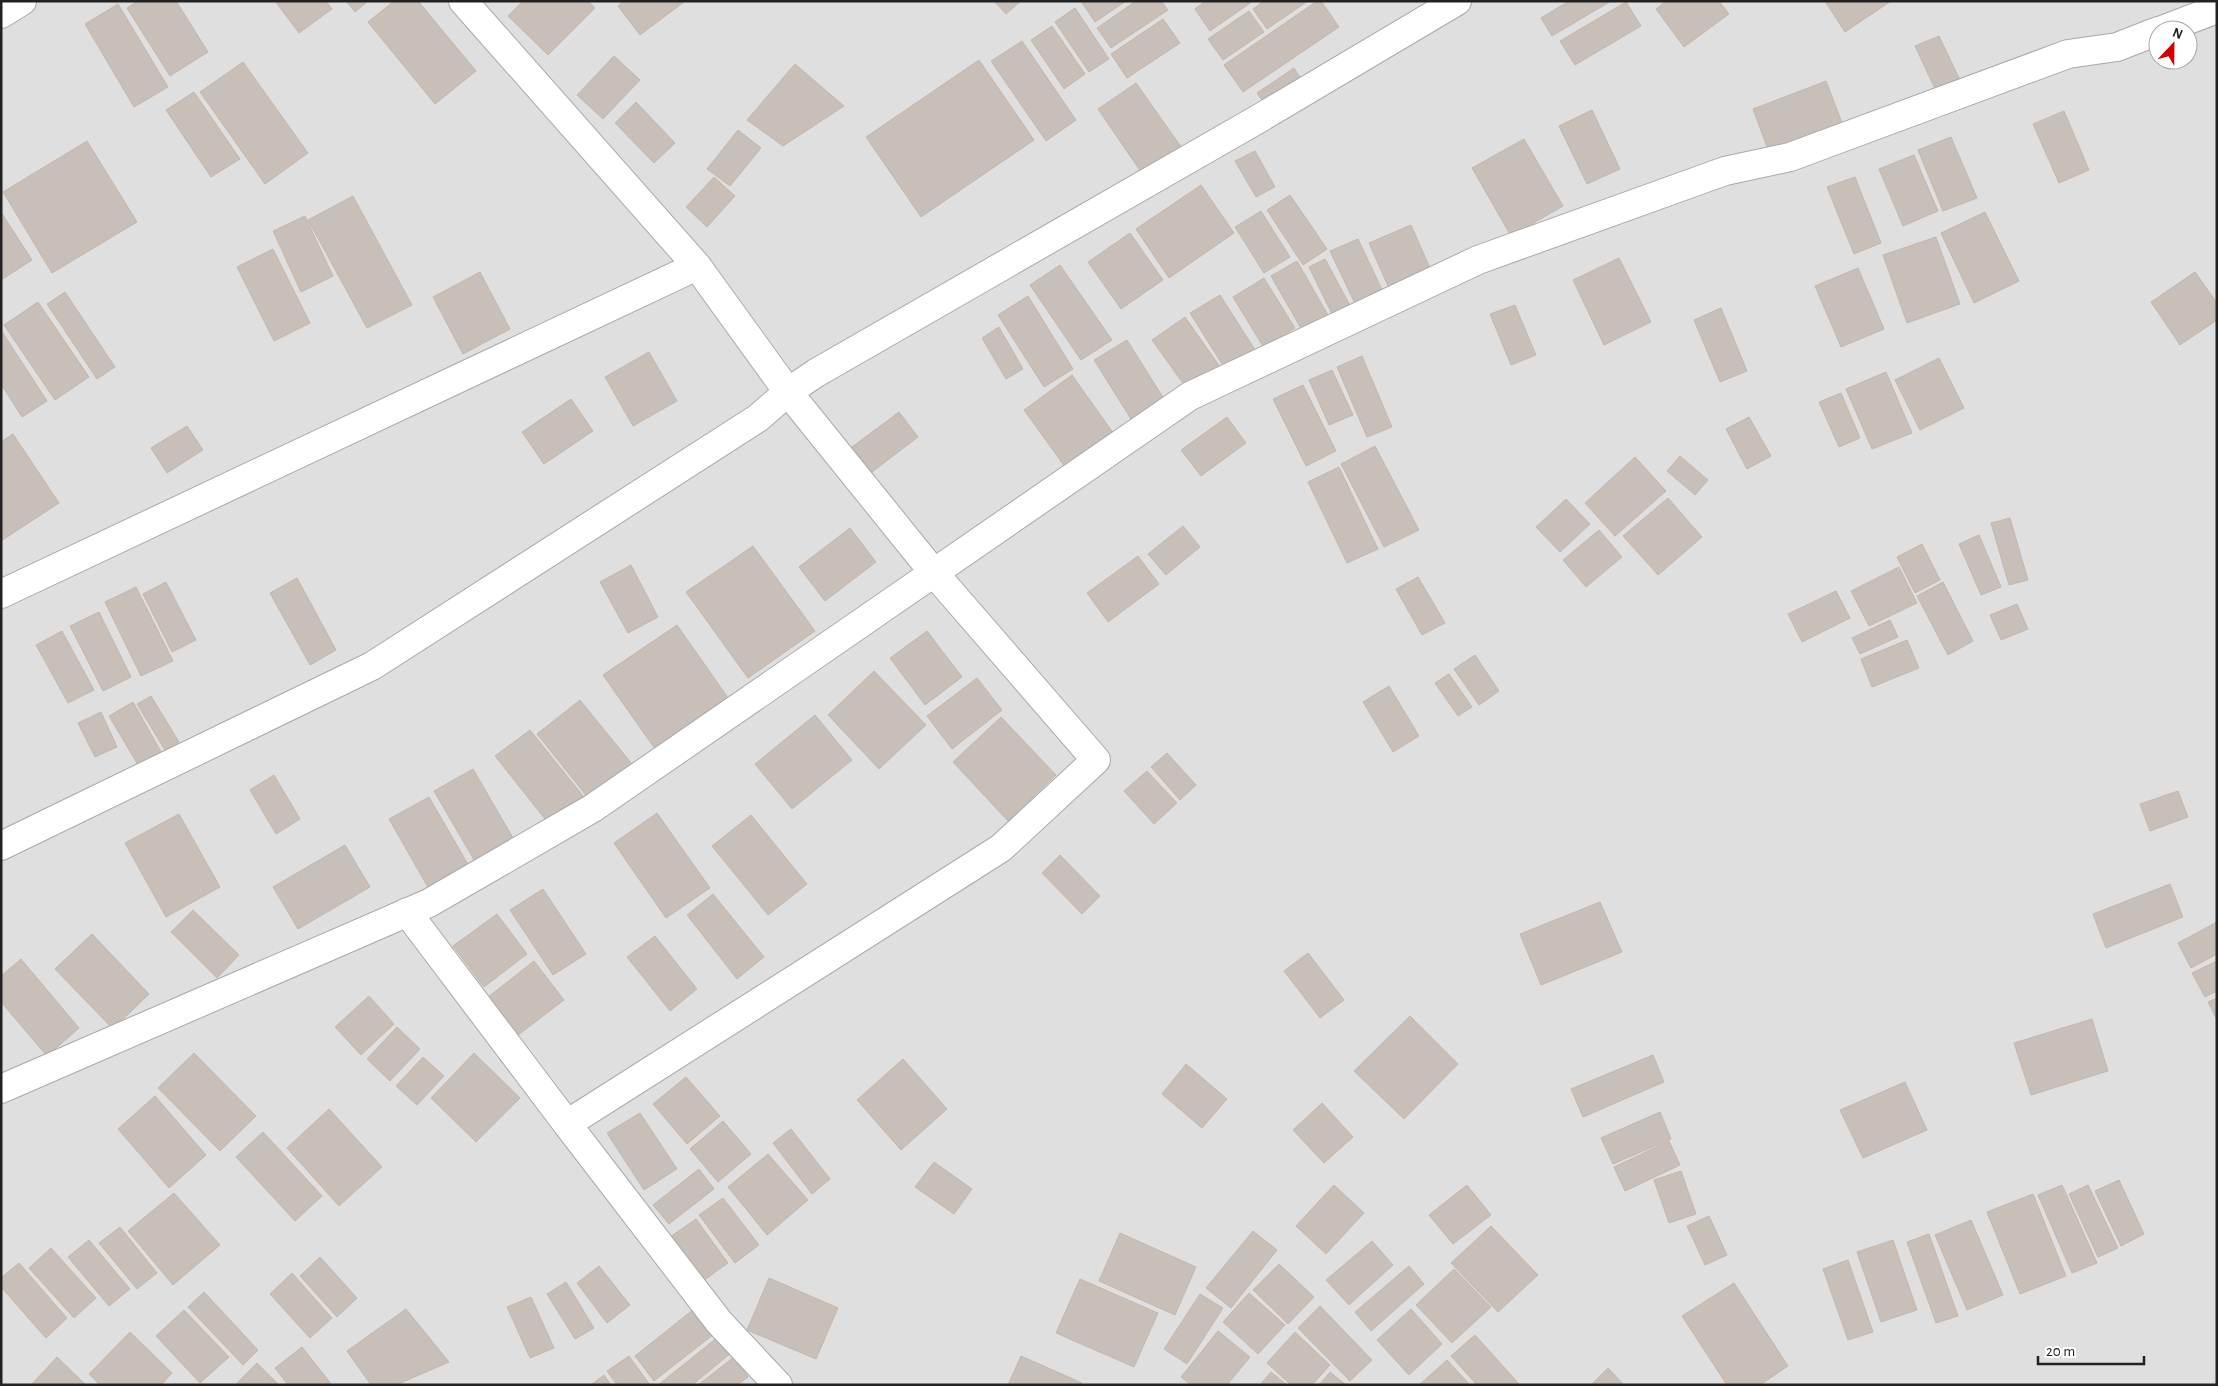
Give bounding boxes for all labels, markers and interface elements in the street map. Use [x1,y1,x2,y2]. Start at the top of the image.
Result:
north arrow [2148,20,2198,70]
text: N [2170,26,2185,42]
scale bar [2038,1334,2144,1366]
text: 20 m [2046,1344,2075,1359]

